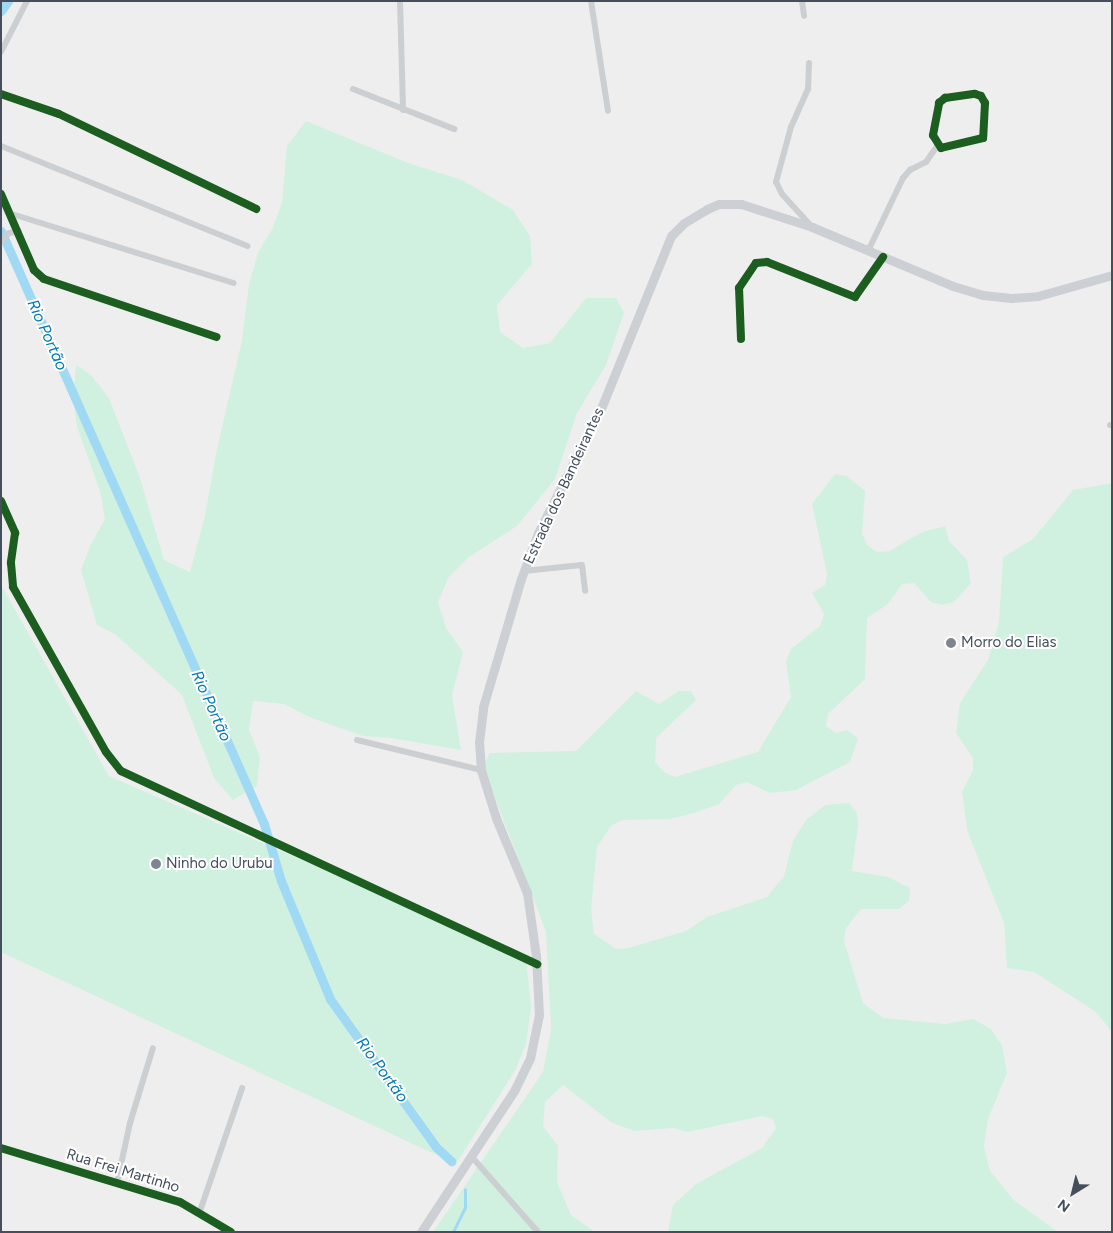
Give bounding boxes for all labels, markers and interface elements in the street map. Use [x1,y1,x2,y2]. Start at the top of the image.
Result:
water label: Rio Portão [23,297,71,373]
street label: Estrada dos Bandeirantes [520,405,608,567]
place label: Morro do Elias [961,634,1056,652]
marker: Morro do Elias [945,637,957,649]
water label: Rio Portão [187,668,235,744]
place label: Ninho do Urubu [166,855,273,873]
marker: Ninho do Urubu [150,858,162,870]
water label: Rio Portão [352,1034,412,1106]
street label: Rua Frei Martinho [64,1145,182,1197]
north arrow [1048,1168,1098,1218]
text: N [1055,1195,1073,1216]

